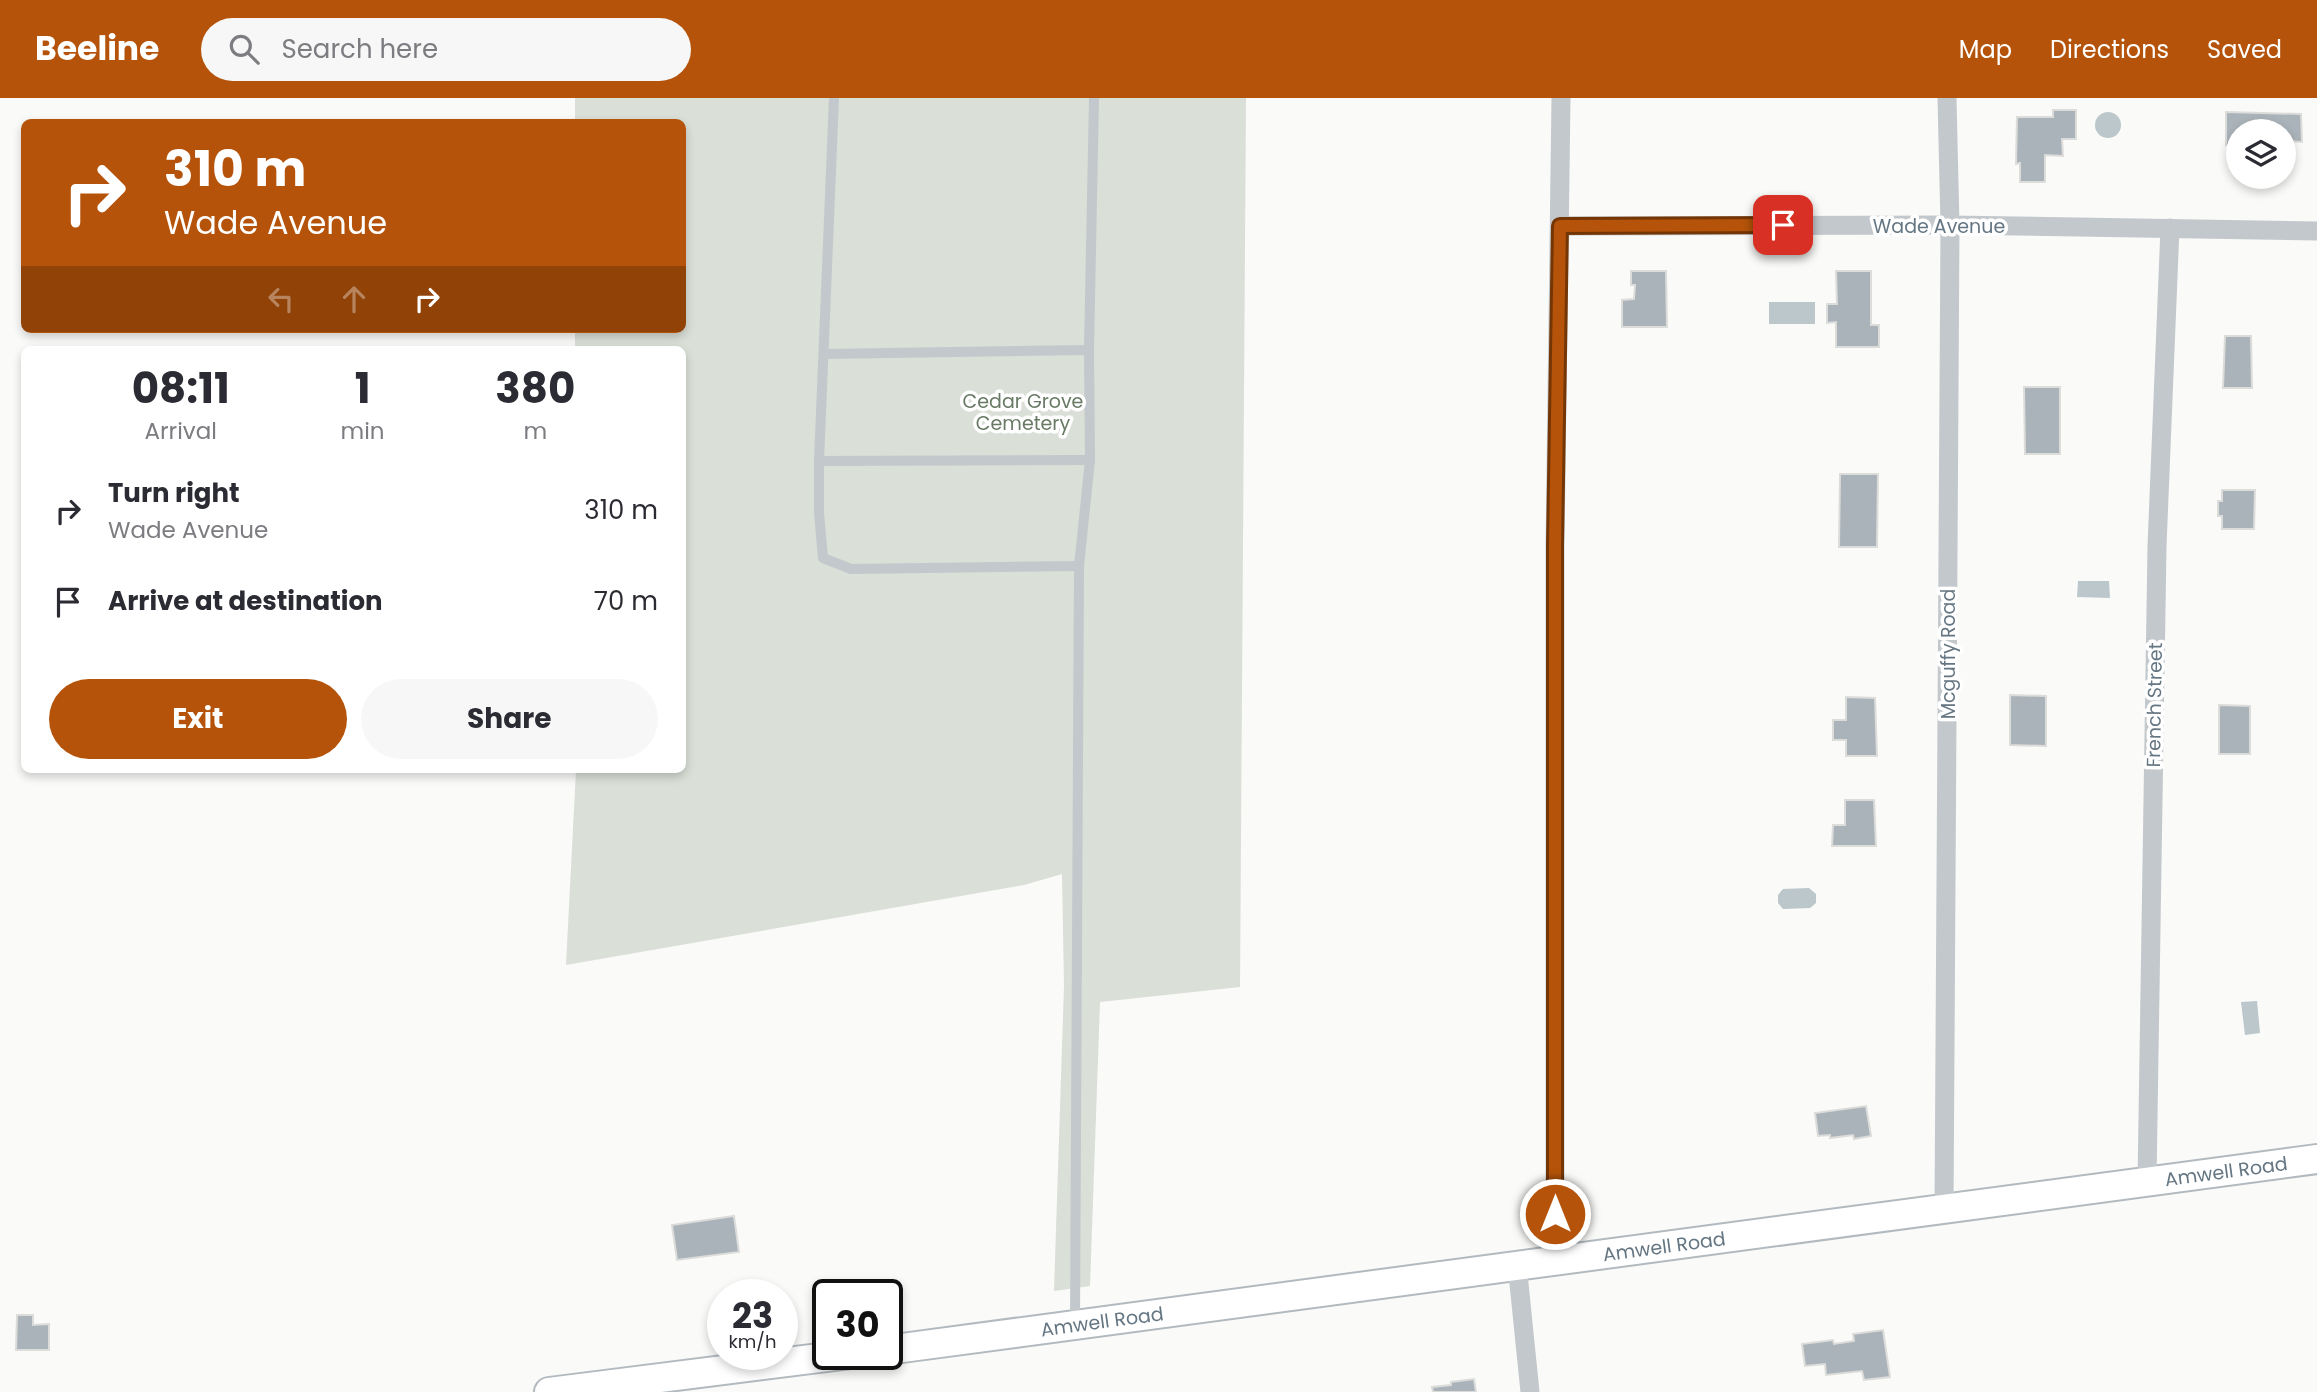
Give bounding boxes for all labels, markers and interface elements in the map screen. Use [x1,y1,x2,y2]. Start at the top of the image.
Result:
search box [201,18,691,81]
text: Beeline [35,25,159,72]
icon: search [225,30,263,68]
text: Search here [281,31,438,67]
text: Map [1959,33,2012,66]
text: Directions [2050,33,2169,66]
text: Saved [2207,33,2282,66]
map controls [2226,119,2296,189]
button: layers [2226,119,2296,189]
text: 310 m [164,135,306,203]
icon: right [49,147,140,238]
pin [1753,195,1813,255]
text: Wade Avenue [164,200,387,245]
icon: arrive [1764,206,1802,244]
street label: Wade Avenue [1873,213,2005,240]
icon: left [262,280,300,318]
icon: ahead [335,280,373,318]
icon: right [408,280,446,318]
text: 08:11 [132,359,230,418]
text: 1 [355,359,370,418]
text: 380 [495,359,575,418]
park label: Cedar Grove Cemetery [963,388,1083,437]
text: Arrival [145,415,217,447]
text: min [341,415,385,447]
text: m [523,415,547,447]
text: Turn right [108,475,240,511]
icon: right [49,492,87,530]
text: 310 m [584,492,658,528]
text: Wade Avenue [108,514,268,546]
icon: arrive [49,583,87,621]
text: Arrive at destination [108,583,383,619]
text: 70 m [594,583,658,619]
street label: Mcguffy Road [1935,589,1962,719]
street label: French Street [2140,642,2169,768]
button: Exit [49,679,347,759]
button: Share [361,679,658,759]
street label: Amwell Road [2163,1150,2289,1193]
position arrow [1518,1177,1592,1251]
street label: Amwell Road [1601,1225,1727,1268]
speed limit sign: 30 [812,1279,903,1370]
text: 23 [732,1291,773,1340]
street label: Amwell Road [1039,1300,1165,1343]
text: km/h [729,1329,776,1354]

